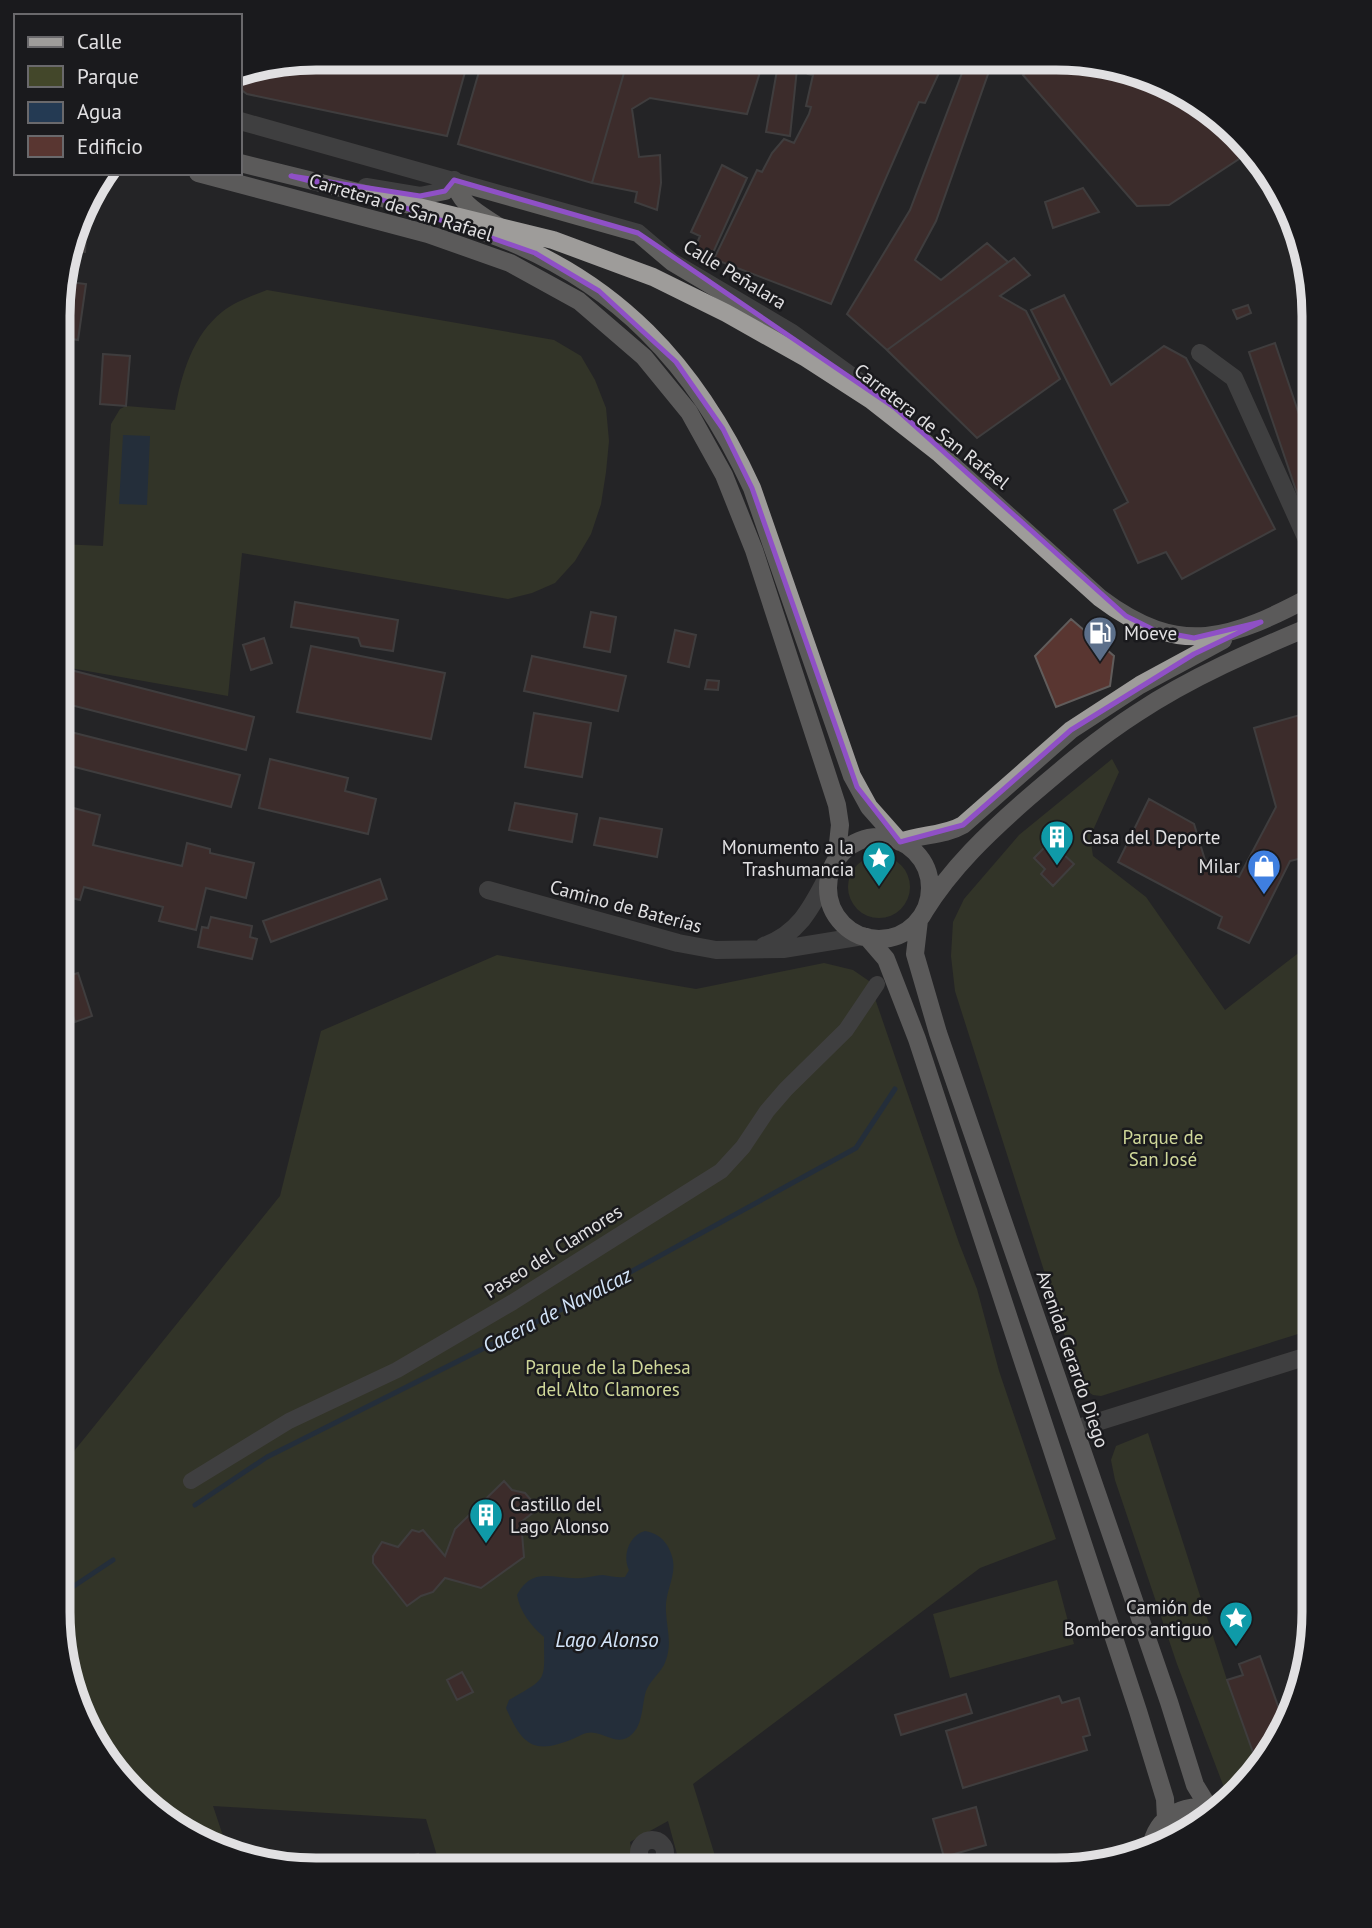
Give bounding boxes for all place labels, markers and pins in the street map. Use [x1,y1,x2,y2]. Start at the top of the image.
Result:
fuel station icon: Moeve [1081,614,1119,663]
place label: Moeve [1124,621,1177,645]
building icon: Casa del Deporte [1038,818,1076,867]
place label: Casa del Deporte [1082,825,1220,849]
place label: Monumento a la Trashumancia [722,835,854,881]
place icon: Monumento a la Trashumancia [860,839,898,888]
shop icon: Milar [1245,847,1283,896]
place label: Milar [1198,854,1241,878]
place label: Castillo del Lago Alonso [510,1492,609,1538]
building icon: Castillo del Lago Alonso [467,1496,505,1545]
place label: Camión de Bomberos antiguo [1064,1595,1212,1641]
place icon: Camión de Bomberos antiguo [1217,1599,1255,1648]

